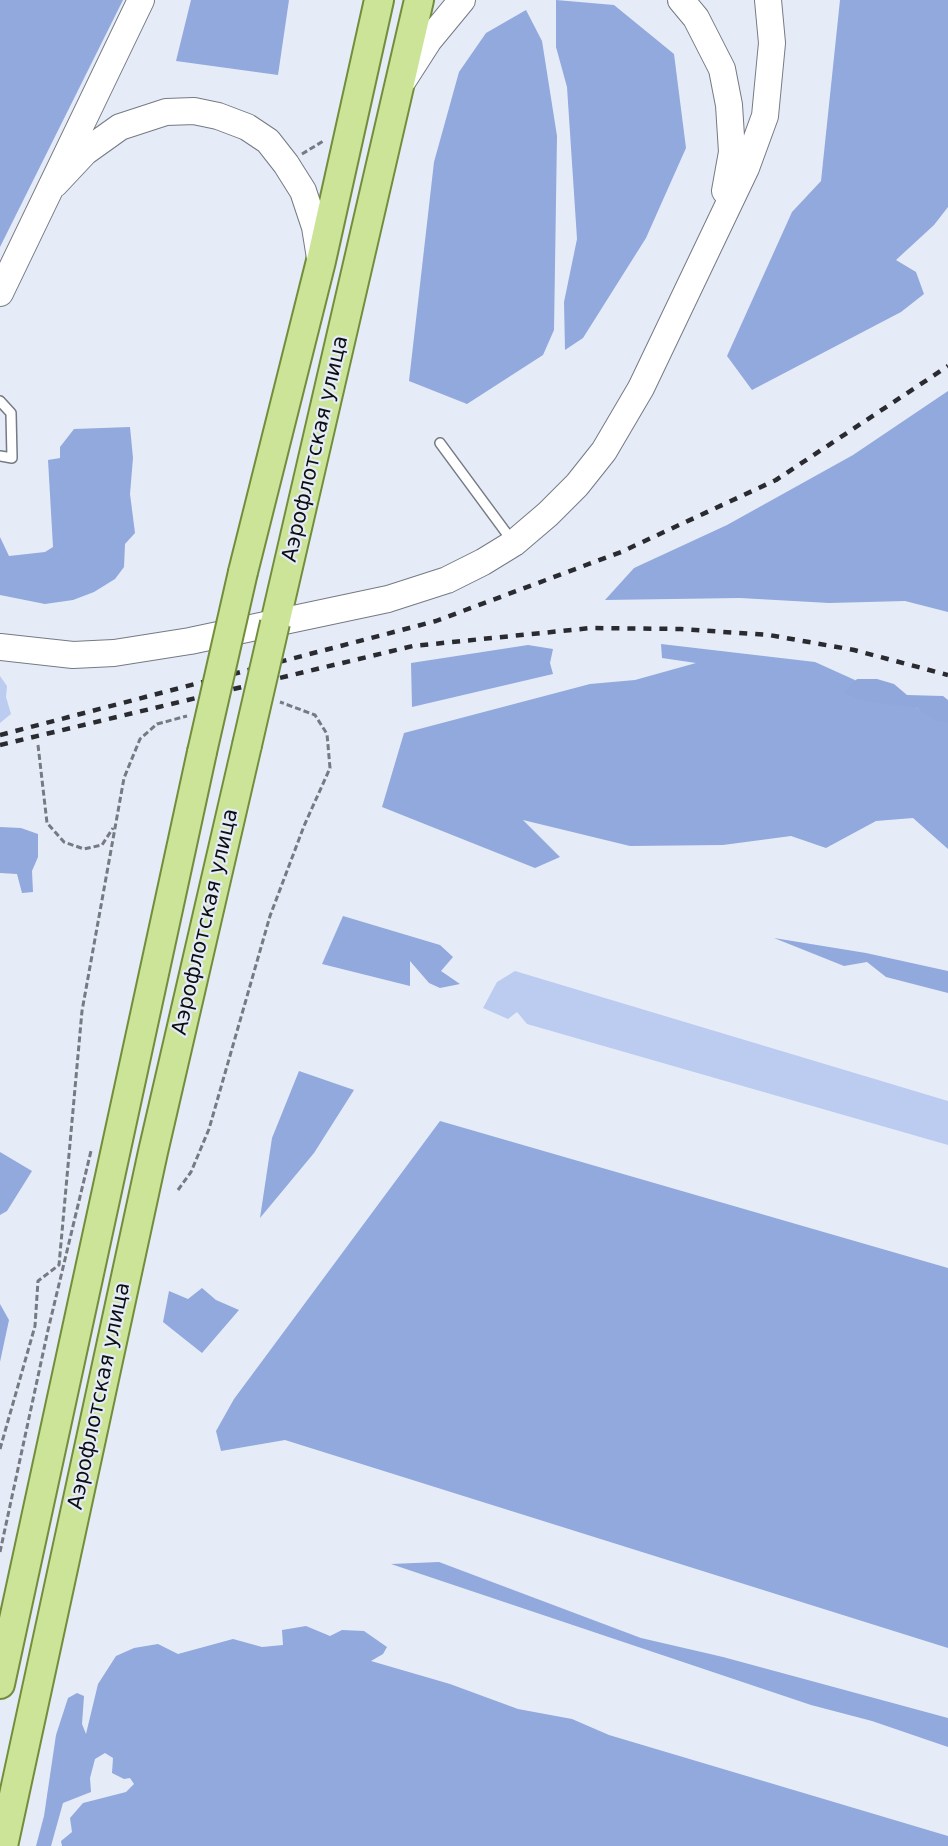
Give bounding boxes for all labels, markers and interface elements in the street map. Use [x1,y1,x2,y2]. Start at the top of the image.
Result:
street label: Аэрофлотская улица [278,333,354,565]
street label: Аэрофлотская улица [168,806,244,1038]
street label: Аэрофлотская улица [64,1280,136,1512]

